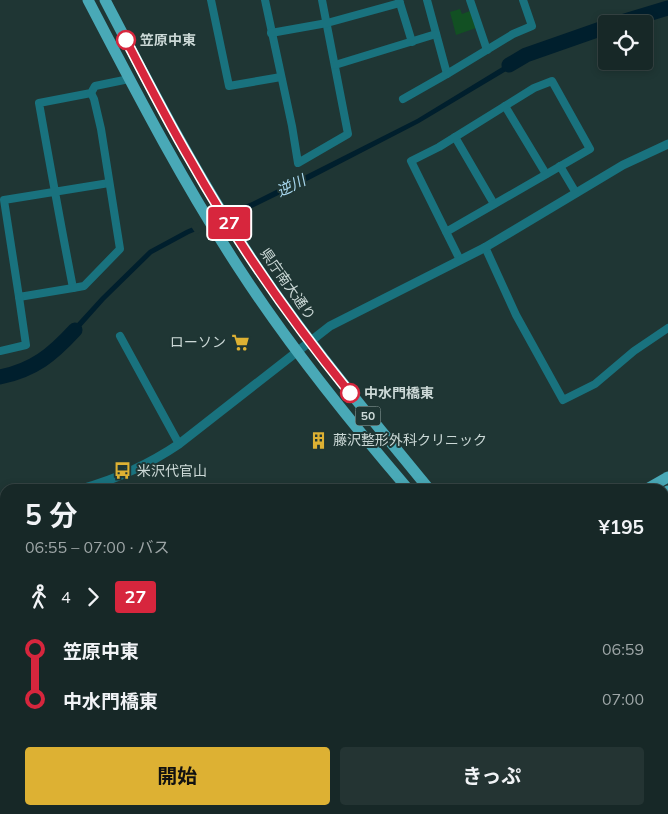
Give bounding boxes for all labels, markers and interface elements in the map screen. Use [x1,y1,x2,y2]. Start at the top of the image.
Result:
map controls [598,15,653,70]
button: locate [598,15,653,70]
marker: 笠原中東 [116,30,136,50]
place label: 笠原中東 [140,31,196,49]
water label: 逆川 [273,170,310,201]
line badge: 27 [206,207,252,239]
text: 27 [218,211,240,234]
street label: 県庁南大通り [257,244,319,324]
supermarket icon: ローソン [230,332,250,352]
place label: ローソン [170,333,226,351]
marker: 中水門橋東 [340,383,360,403]
place label: 中水門橋東 [364,384,434,402]
road number: 50 [356,406,380,426]
building icon: 藤沢整形外科クリニック [309,430,329,450]
place label: 藤沢整形外科クリニック [333,431,487,449]
bus stop icon: 米沢代官山 [113,461,133,481]
place label: 米沢代官山 [137,462,207,480]
text: 5 分 [25,497,77,532]
text: ¥195 [598,515,644,539]
text: 06:55 – 07:00 · バス [25,537,170,557]
icon: walk [25,583,53,611]
icon: forward [79,583,107,611]
text: 27 [125,585,146,608]
text: 4 [61,587,71,607]
text: 笠原中東 [63,639,139,663]
text: 06:59 [602,639,644,659]
text: 中水門橋東 [63,689,158,713]
text: 07:00 [602,689,644,709]
button: 開始 [25,747,330,805]
button: きっぷ [340,747,644,805]

